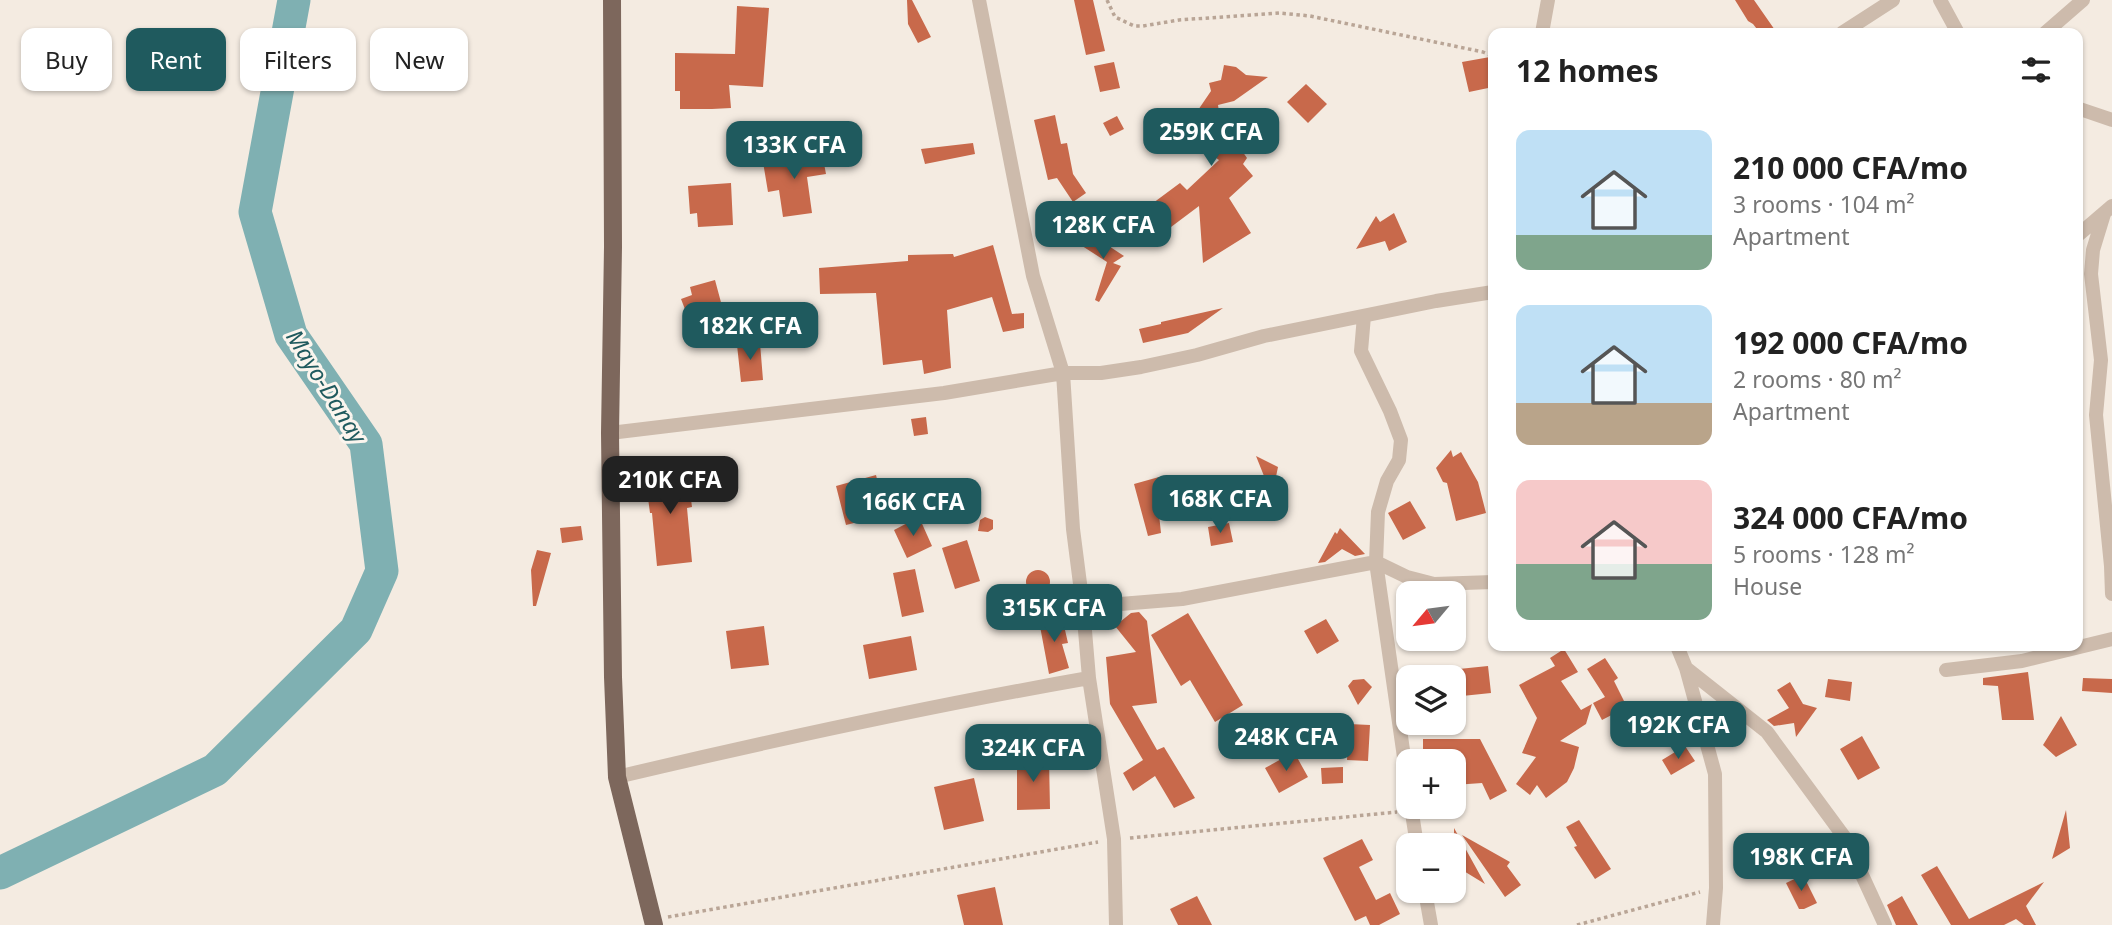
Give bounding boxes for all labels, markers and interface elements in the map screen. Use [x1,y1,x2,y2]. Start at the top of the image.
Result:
chip: Buy [21,28,112,91]
chip: Rent [126,28,226,91]
chip: Filters [240,28,356,91]
chip: New [370,28,468,91]
text: 12 homes [1516,50,1659,91]
icon: filters [2017,51,2055,89]
pin: 259K CFA [1139,108,1283,168]
text: 259K CFA [1159,115,1263,147]
pin: 133K CFA [722,122,866,181]
text: 133K CFA [742,128,846,160]
text: 210 000 CFA/mo [1733,147,1968,188]
icon: home [1572,158,1656,242]
text: 3 rooms · 104 m² [1733,188,1915,220]
pin: 128K CFA [1031,202,1175,261]
text: 128K CFA [1051,208,1155,240]
text: Apartment [1733,220,1850,252]
pin: 182K CFA [678,302,822,362]
text: 182K CFA [698,309,802,341]
text: 192 000 CFA/mo [1733,322,1968,363]
water label: Mayo-Danay [279,323,375,450]
icon: home [1572,333,1656,417]
text: 2 rooms · 80 m² [1733,363,1902,395]
text: Apartment [1733,395,1850,427]
pin: 210K CFA [598,456,742,516]
text: 210K CFA [618,463,722,495]
pin: 168K CFA [1148,476,1292,535]
pin: 166K CFA [841,478,985,538]
text: 168K CFA [1168,482,1272,514]
text: 166K CFA [861,485,965,517]
text: 324 000 CFA/mo [1733,497,1968,538]
icon: home [1572,508,1656,592]
text: 5 rooms · 128 m² [1733,538,1915,570]
text: House [1733,570,1802,602]
north arrow [1396,581,1466,651]
map controls [1396,581,1466,903]
pin: 315K CFA [982,584,1126,644]
text: 315K CFA [1002,591,1106,623]
button: layers [1396,665,1466,735]
pin: 192K CFA [1606,702,1750,761]
text: 192K CFA [1626,708,1730,740]
pin: 248K CFA [1214,714,1358,773]
text: 248K CFA [1234,720,1338,752]
pin: 324K CFA [961,724,1105,784]
text: 324K CFA [981,731,1085,763]
button: + [1396,749,1466,819]
button: − [1396,833,1466,903]
pin: 198K CFA [1729,834,1873,893]
text: 198K CFA [1749,840,1853,872]

